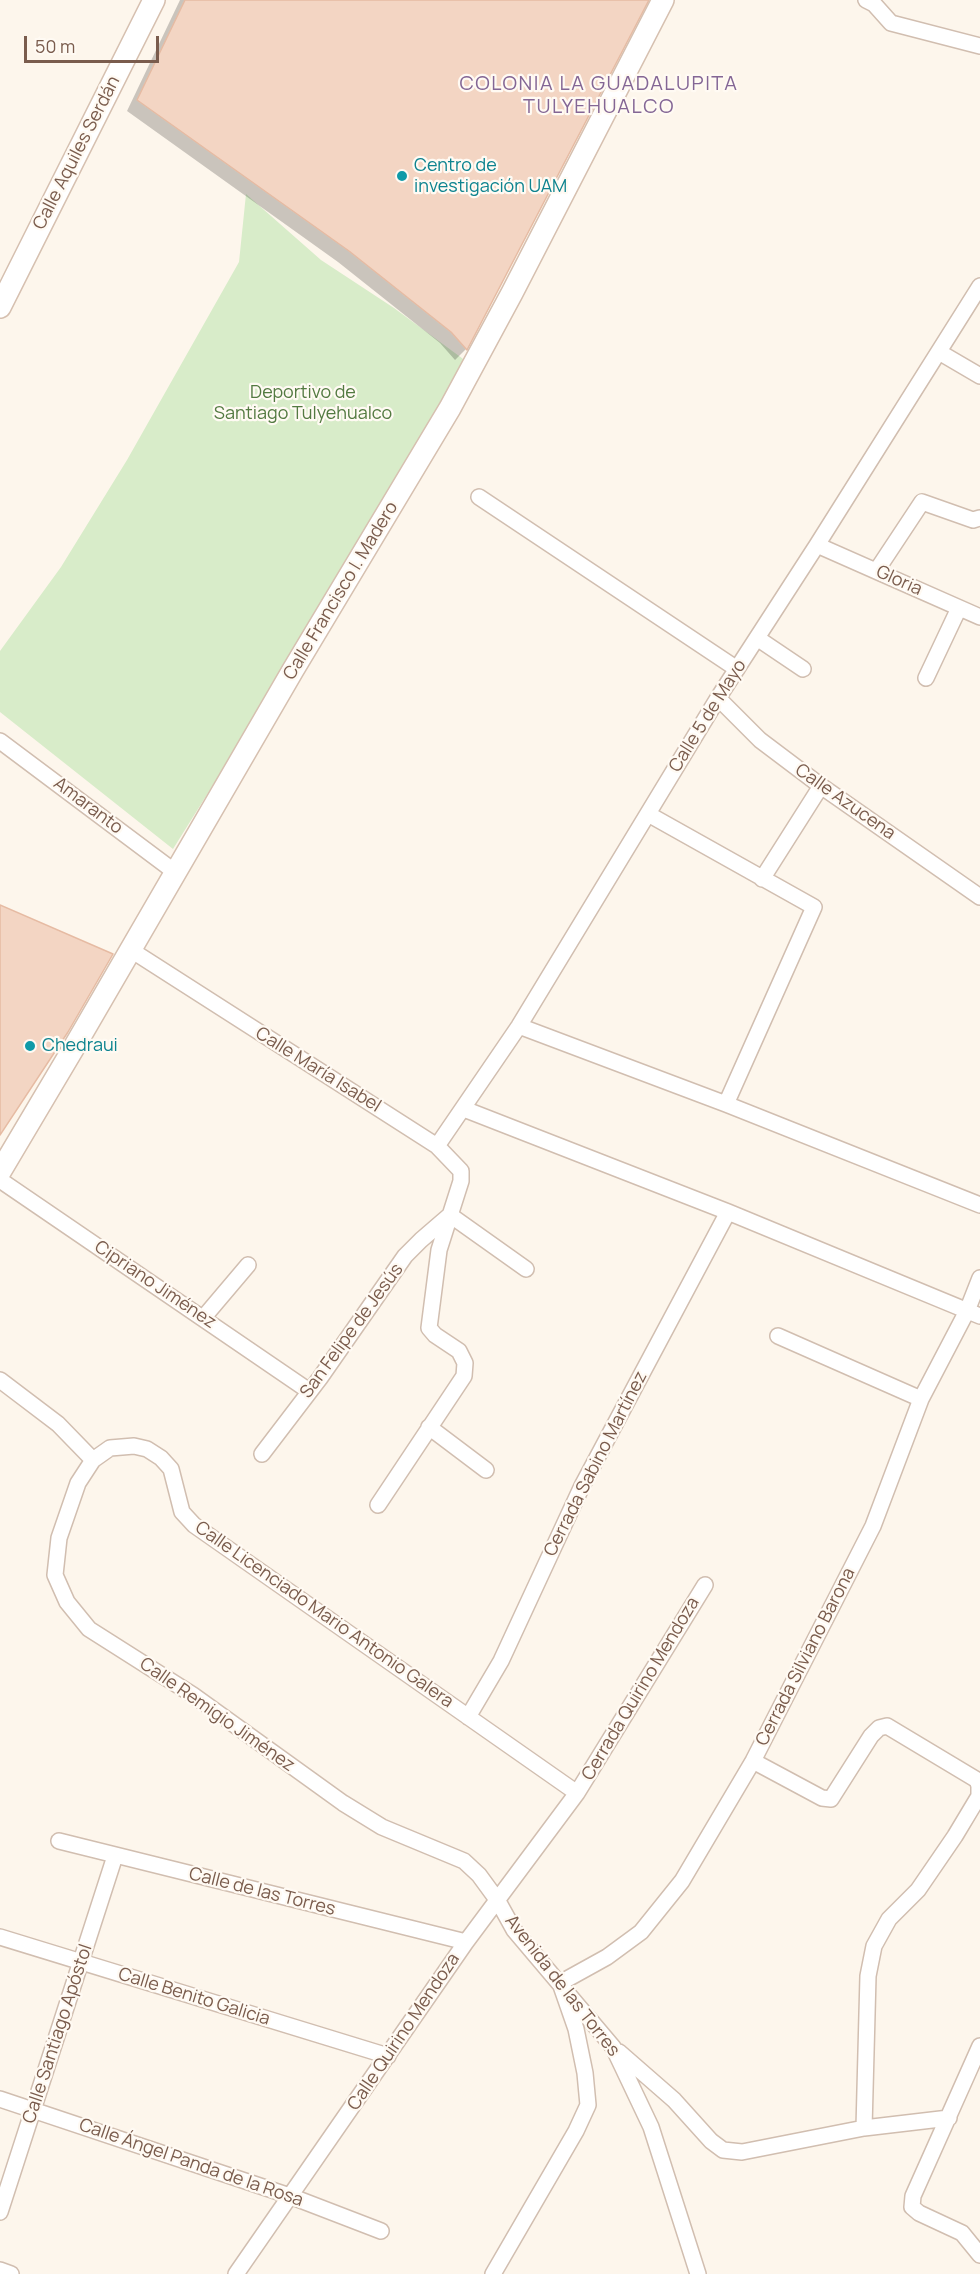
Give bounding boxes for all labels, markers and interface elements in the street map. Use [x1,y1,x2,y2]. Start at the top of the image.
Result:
scale bar [27,24,162,62]
text: 50 m [35,34,75,58]
district label: COLONIA LA GUADALUPITA TULYEHUALCO [459,72,739,119]
street label: Calle Aquiles Serdán [29,73,125,233]
place label: Centro de investigación UAM [414,155,567,198]
marker: Centro de investigación UAM [395,169,409,183]
park label: Deportivo de Santiago Tulyehualco [214,382,392,424]
street label: Calle Francisco I. Madero [279,498,403,684]
street label: Gloria [873,561,925,601]
street label: Calle 5 de Mayo [665,656,751,776]
street label: Calle Azucena [791,759,899,845]
street label: Amaranto [49,773,127,839]
street label: Calle María Isabel [251,1023,385,1117]
place label: Chedraui [42,1035,118,1057]
marker: Chedraui [23,1039,37,1053]
street label: Cipriano Jiménez [90,1236,220,1334]
street label: San Felipe de Jesús [296,1259,408,1403]
street label: Cerrada Sabino Martínez [540,1368,652,1560]
street label: Calle Licenciado Mario Antonio Galera [191,1517,457,1713]
street label: Cerrada Silviano Barona [752,1564,860,1750]
street label: Cerrada Quirino Mendoza [578,1594,704,1784]
street label: Calle Remigio Jiménez [135,1653,299,1777]
street label: Calle de las Torres [187,1863,337,1921]
street label: Avenida de las Torres [500,1911,624,2061]
street label: Calle Santiago Apóstol [19,1942,97,2126]
street label: Calle Quirino Mendoza [343,1949,465,2115]
street label: Calle Benito Galicia [115,1964,273,2030]
street label: Calle Ángel Panda de la Rosa [76,2114,306,2212]

